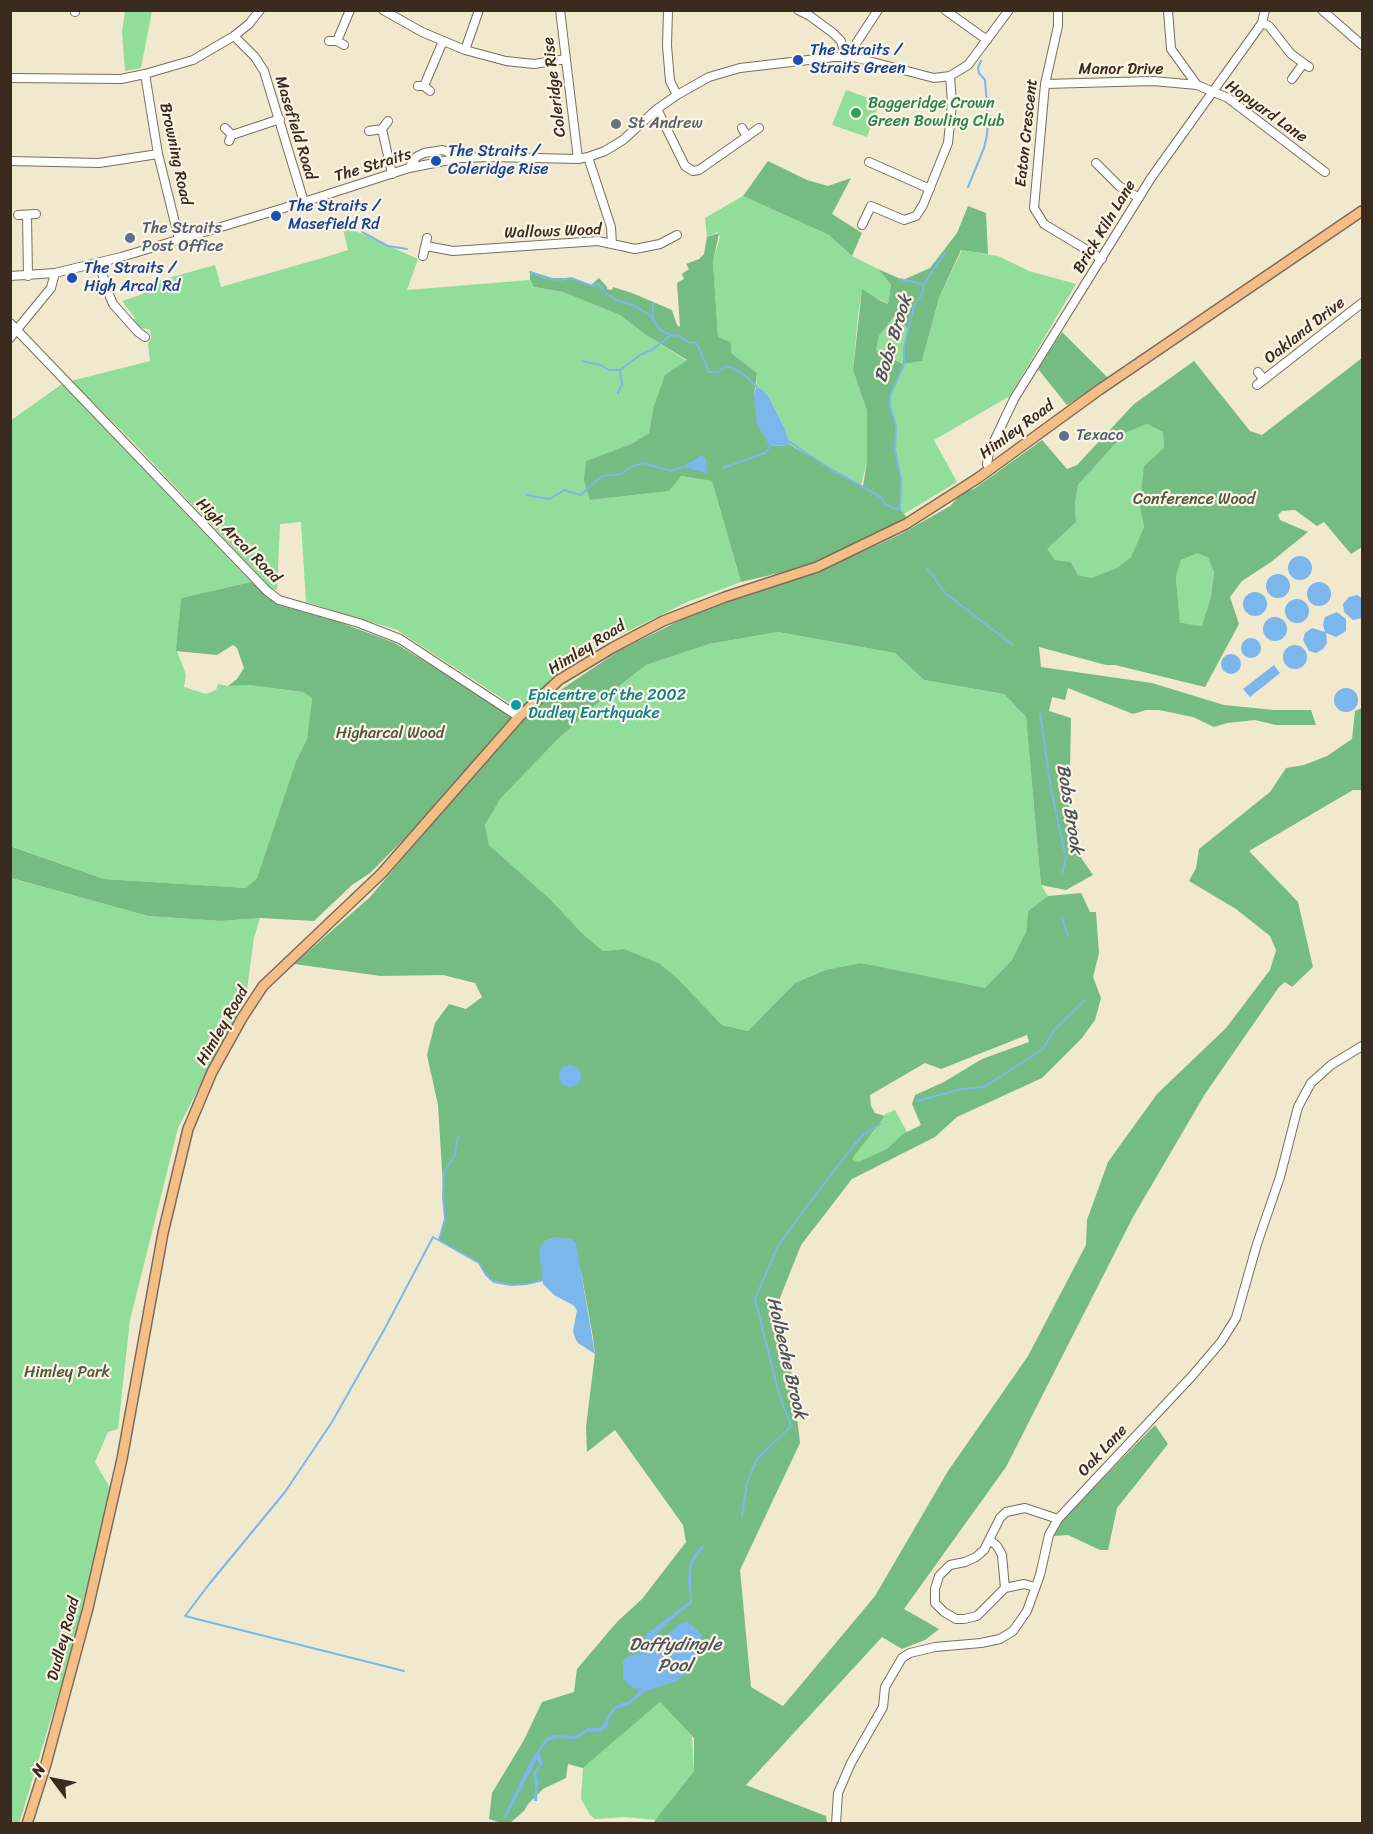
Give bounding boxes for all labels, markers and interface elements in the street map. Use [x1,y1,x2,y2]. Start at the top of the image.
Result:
street label: Coleridge Rise [539,36,571,138]
place label: The Straits / Straits Green [810,41,906,79]
marker: The Straits / Straits Green [791,53,805,67]
street label: Manor Drive [1079,60,1163,80]
street label: Masefield Road [270,74,320,182]
street label: Hopyard Lane [1221,77,1311,147]
street label: Eaton Crescent [1012,78,1042,188]
place label: Baggeridge Crown Green Bowling Club [868,94,1005,132]
street label: Browning Road [155,101,195,207]
marker: Baggeridge Crown Green Bowling Club [849,106,863,120]
place label: St Andrew [628,114,703,134]
marker: St Andrew [609,117,623,131]
place label: The Straits / Coleridge Rise [448,142,548,180]
street label: The Straits [332,145,414,187]
marker: The Straits / Coleridge Rise [429,154,443,168]
street label: Brick Kiln Lane [1070,177,1140,277]
place label: The Straits / Masefield Rd [288,197,380,235]
marker: The Straits / Masefield Rd [269,209,283,223]
place label: The Straits Post Office [142,219,224,257]
street label: Wallows Wood [504,221,602,243]
marker: The Straits Post Office [123,231,137,245]
place label: The Straits / High Arcal Rd [84,259,180,297]
marker: The Straits / High Arcal Rd [65,271,79,285]
water label: Bobs Brook [871,293,917,385]
street label: Oakland Drive [1261,294,1349,368]
street label: Himley Road [976,397,1058,463]
place label: Texaco [1076,426,1124,446]
marker: Texaco [1057,429,1071,443]
park label: Conference Wood [1133,490,1255,510]
street label: High Arcal Road [191,494,285,588]
street label: Himley Road [545,617,629,679]
place label: Epicentre of the 2002 Dudley Earthquake [528,686,686,724]
marker: Epicentre of the 2002 Dudley Earthquake [509,698,523,712]
park label: Higharcal Wood [336,724,444,744]
water label: Bobs Brook [1051,763,1087,855]
street label: Himley Road [193,983,253,1069]
water label: Holbeche Brook [762,1295,810,1421]
park label: Himley Park [24,1363,110,1383]
street label: Oak Lane [1074,1421,1132,1481]
street label: Dudley Road [44,1595,84,1683]
water label: Daffydingle Pool [629,1634,721,1676]
north arrow [24,1750,84,1810]
text: N [23,1758,54,1783]

